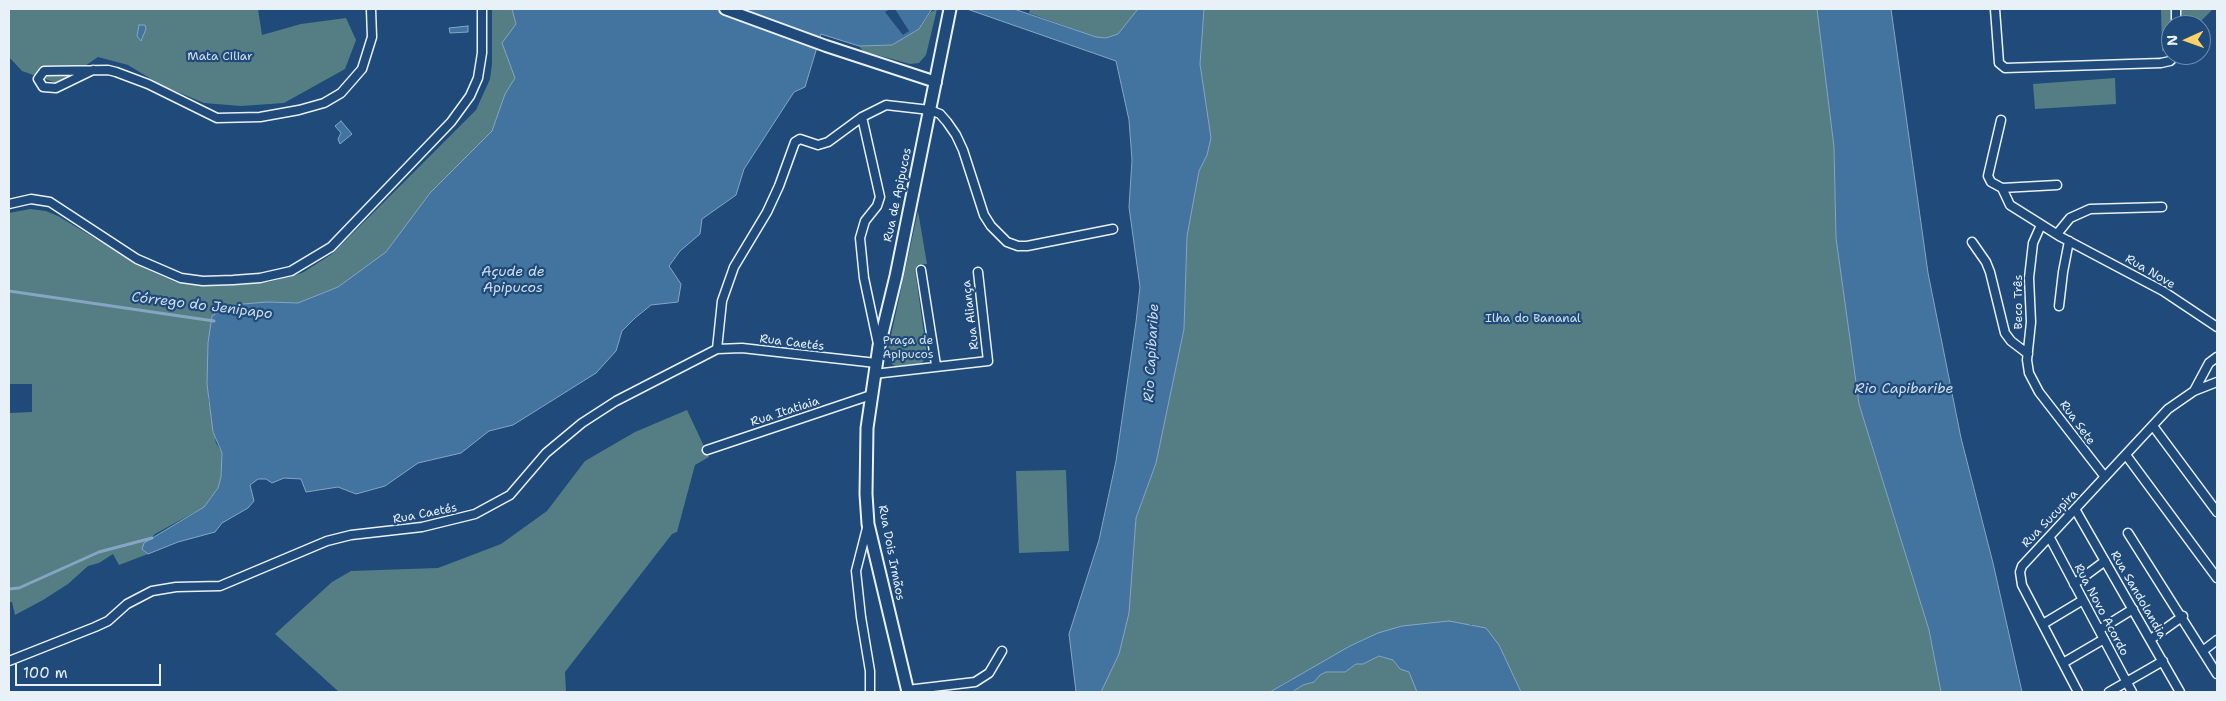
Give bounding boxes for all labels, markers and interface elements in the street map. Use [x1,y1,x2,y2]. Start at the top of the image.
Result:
north arrow [2161,15,2211,65]
text: N [2163,35,2181,46]
park label: Mata Ciliar [187,50,253,64]
street label: Rua de Apipucos [881,147,915,243]
street label: Rua Nove [2122,252,2178,292]
water label: Açude de Apipucos [481,264,545,296]
street label: Beco Três [2012,275,2026,329]
street label: Rua Aliança [960,279,982,351]
water label: Córrego do Jenipapo [131,289,273,323]
water label: Rio Capibaribe [1141,303,1163,403]
park label: Ilha do Bananal [1485,312,1581,326]
street label: Rua Caetés [759,332,825,354]
park label: Praça de Apipucos [882,334,934,362]
water label: Rio Capibaribe [1855,381,1953,397]
street label: Rua Itatiaia [749,394,821,430]
street label: Rua Sete [2056,398,2098,448]
street label: Rua Sucupira [2019,487,2081,551]
street label: Rua Caetés [392,501,458,527]
street label: Rua Dois Irmãos [875,504,907,602]
street label: Rua Sandolandia [2107,549,2169,641]
street label: Rua Novo Acordo [2071,562,2131,658]
scale bar [18,654,164,686]
text: 100 m [23,663,68,683]

